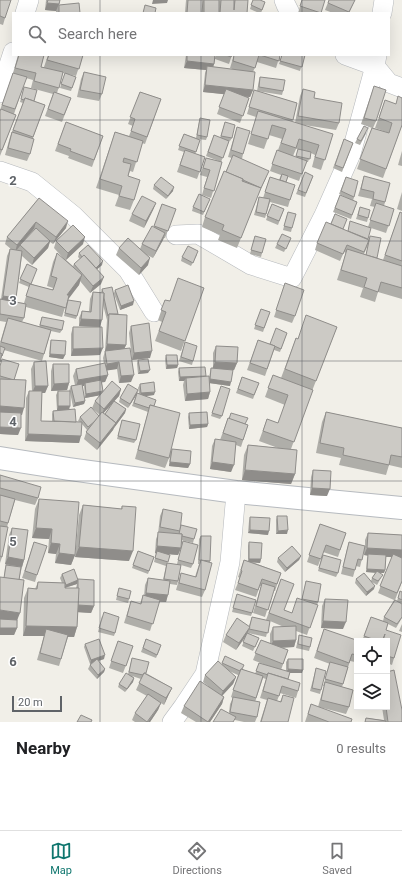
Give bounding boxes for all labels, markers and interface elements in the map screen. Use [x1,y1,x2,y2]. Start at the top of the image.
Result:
search box [12,12,390,56]
icon: search [26,23,48,45]
text: Search here [58,25,137,43]
text: 2 [9,173,17,188]
text: 3 [9,293,17,308]
text: 4 [9,414,17,429]
text: 5 [9,534,17,549]
map controls [354,638,390,710]
button: locate [354,638,390,674]
text: 6 [9,654,17,669]
button: layers [354,674,390,710]
scale bar [12,694,62,713]
text: 20 m [18,696,43,709]
text: Nearby [16,738,71,758]
text: 0 results [336,741,386,756]
tab: Map [50,840,72,877]
tab: Directions [172,840,222,877]
tab: Saved [322,840,352,877]

